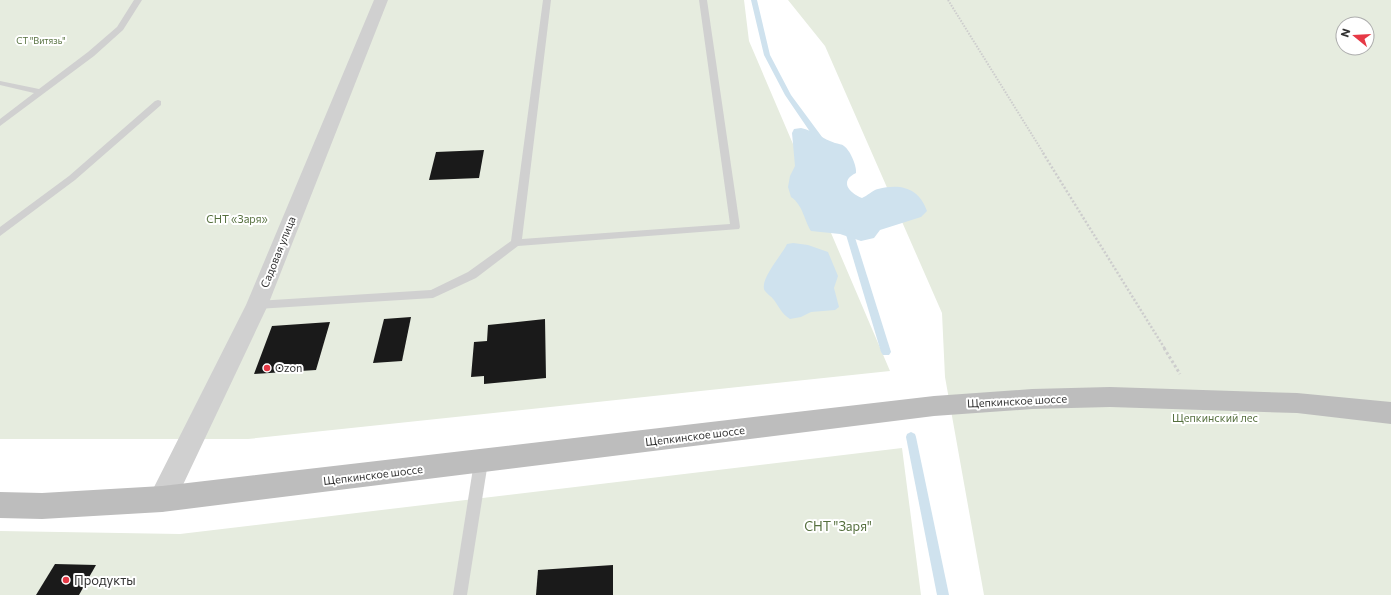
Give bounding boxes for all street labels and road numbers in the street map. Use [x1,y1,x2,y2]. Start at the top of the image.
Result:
street label: Садовая улица [257,214,298,289]
street label: Щепкинское шоссе [967,391,1068,410]
street label: Щепкинское шоссе [644,423,746,448]
street label: Щепкинское шоссе [322,462,424,487]

